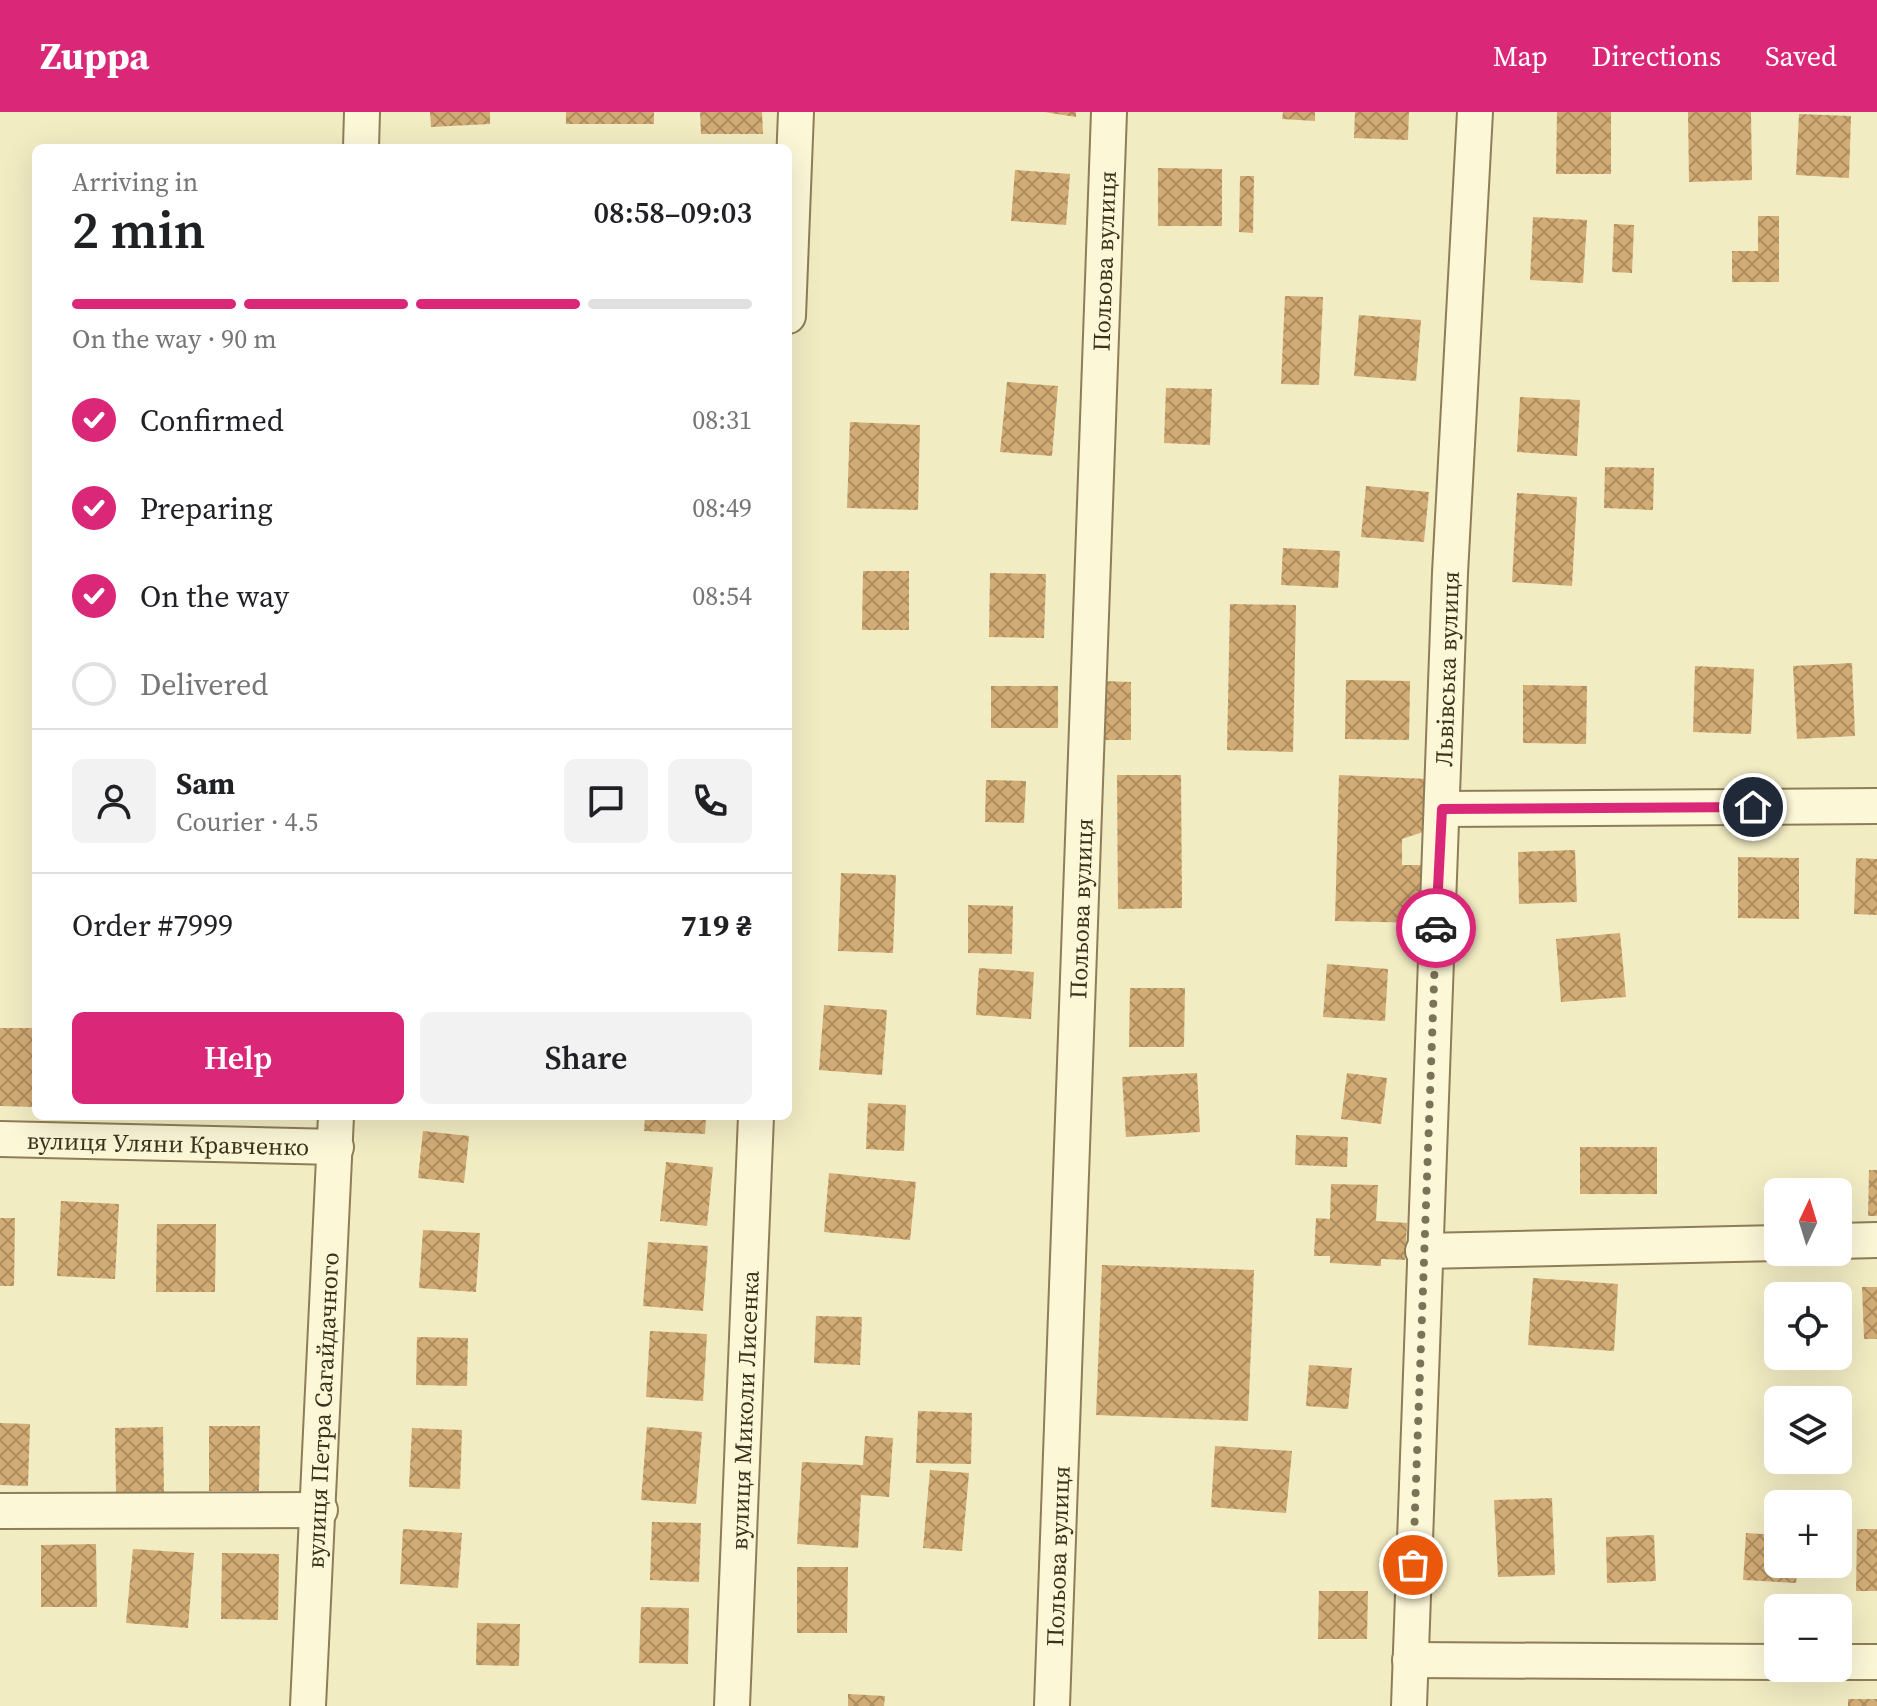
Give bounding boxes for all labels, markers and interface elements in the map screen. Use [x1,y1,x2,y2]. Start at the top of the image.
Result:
text: Zuppa [40,30,150,82]
text: Map [1493,37,1548,75]
text: Directions [1592,37,1721,75]
text: Saved [1765,37,1837,75]
text: Arriving in [72,164,198,200]
street label: Польова вулиця [1084,170,1123,352]
text: 08:58–09:03 [593,192,752,233]
text: 2 min [72,194,205,265]
text: On the way · 90 m [72,321,277,357]
icon: check [72,398,116,442]
text: Confirmed [140,400,284,441]
text: 08:31 [692,402,752,438]
icon: check [72,486,116,530]
text: Preparing [140,488,273,529]
text: 08:49 [692,490,752,526]
street label: Львівська вулиця [1427,570,1467,767]
icon: check [72,574,116,618]
text: On the way [140,576,289,617]
text: 08:54 [692,578,752,614]
text: Delivered [140,664,268,705]
button: person [72,759,156,843]
button: chat [564,759,648,843]
button: phone [668,759,752,843]
text: Sam [176,763,235,804]
pin [1719,773,1787,841]
icon: home [1731,785,1775,829]
text: Courier · 4.5 [176,804,318,840]
street label: Польова вулиця [1061,818,1100,999]
courier [1396,888,1476,968]
text: Order #7999 [72,905,233,946]
text: 719 ₴ [681,905,752,946]
icon: car [1414,906,1458,950]
button: Help [72,1012,404,1104]
button: Share [420,1012,752,1104]
street label: вулиця Уляни Кравченко [26,1123,310,1163]
north arrow [1764,1178,1852,1266]
map controls [1764,1178,1852,1682]
street label: вулиця Петра Сагайдачного [298,1251,346,1569]
street label: вулиця Миколи Лисенка [722,1269,766,1551]
button: locate [1764,1282,1852,1370]
button: layers [1764,1386,1852,1474]
street label: Польова вулиця [1038,1465,1077,1647]
button: + [1764,1490,1852,1578]
pin [1379,1531,1447,1599]
icon: bag [1391,1543,1435,1587]
button: − [1764,1594,1852,1682]

